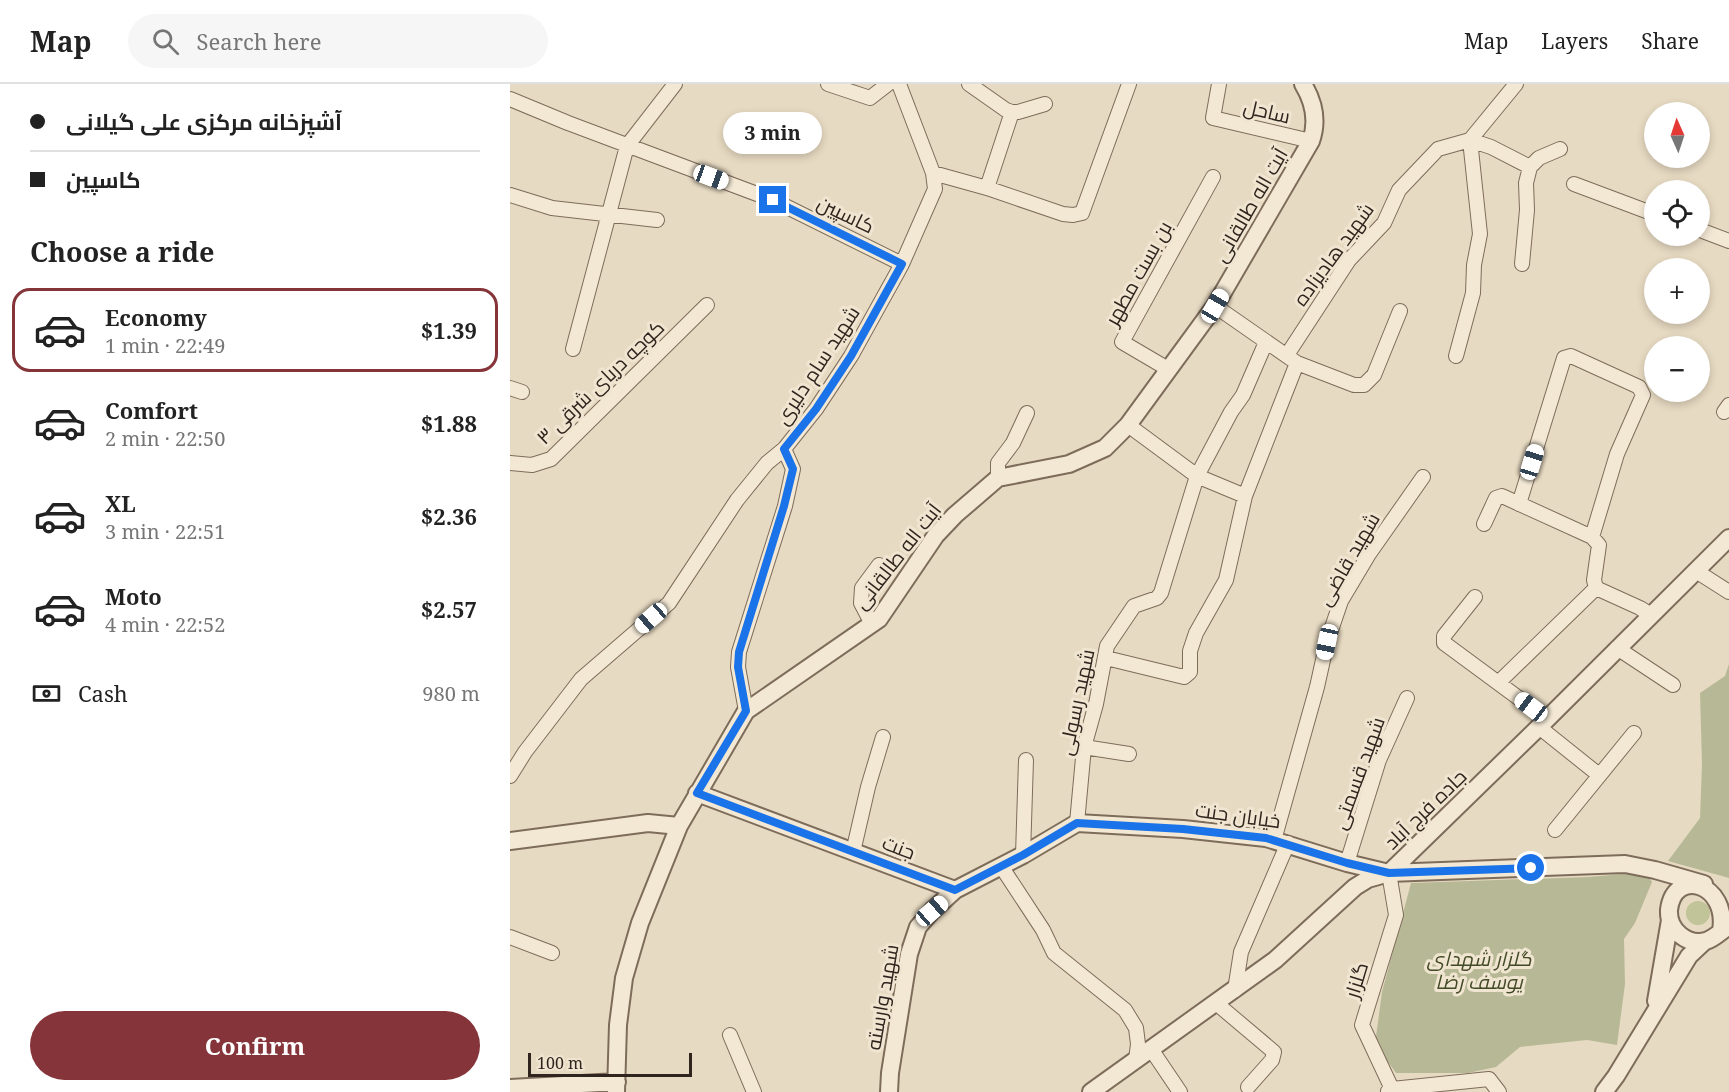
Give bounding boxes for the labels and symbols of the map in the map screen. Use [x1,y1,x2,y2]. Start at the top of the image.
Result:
street label: ساحل [1241,92,1293,130]
north arrow [1644,102,1710,168]
callout: 3 min [724,113,822,155]
street label: آیت اله طالقانی [1206,142,1294,267]
car [691,162,731,192]
route end [759,186,786,213]
street label: کاسپين [813,189,879,239]
street label: شهید هادیزاده [1286,197,1380,311]
street label: بن بست مطهر [1098,216,1178,331]
car [1198,286,1232,326]
street label: شهید سام دلیری [768,300,866,430]
street label: کوچه دریای شرقی ۳ [530,314,670,450]
car [1518,442,1546,482]
street label: آیت اله طالقانی [847,497,947,615]
street label: شهید قاضی [1310,507,1386,611]
car [632,599,670,637]
car [1314,623,1340,661]
street label: شهید رسولی [1052,646,1100,758]
car [1511,689,1551,725]
street label: شهید قسمتی [1325,713,1391,833]
street label: جاده فرج آباد [1378,763,1473,856]
street label: خیابان جنت [1194,796,1282,834]
street label: جنت [879,828,919,866]
route start [1517,854,1544,881]
car [913,892,951,930]
street label: شهید وارسته [859,942,905,1052]
park label: گلزار شهدای یوسف رضا [1426,945,1532,995]
street label: گلزار [1337,959,1374,1002]
scale bar [528,1050,692,1078]

